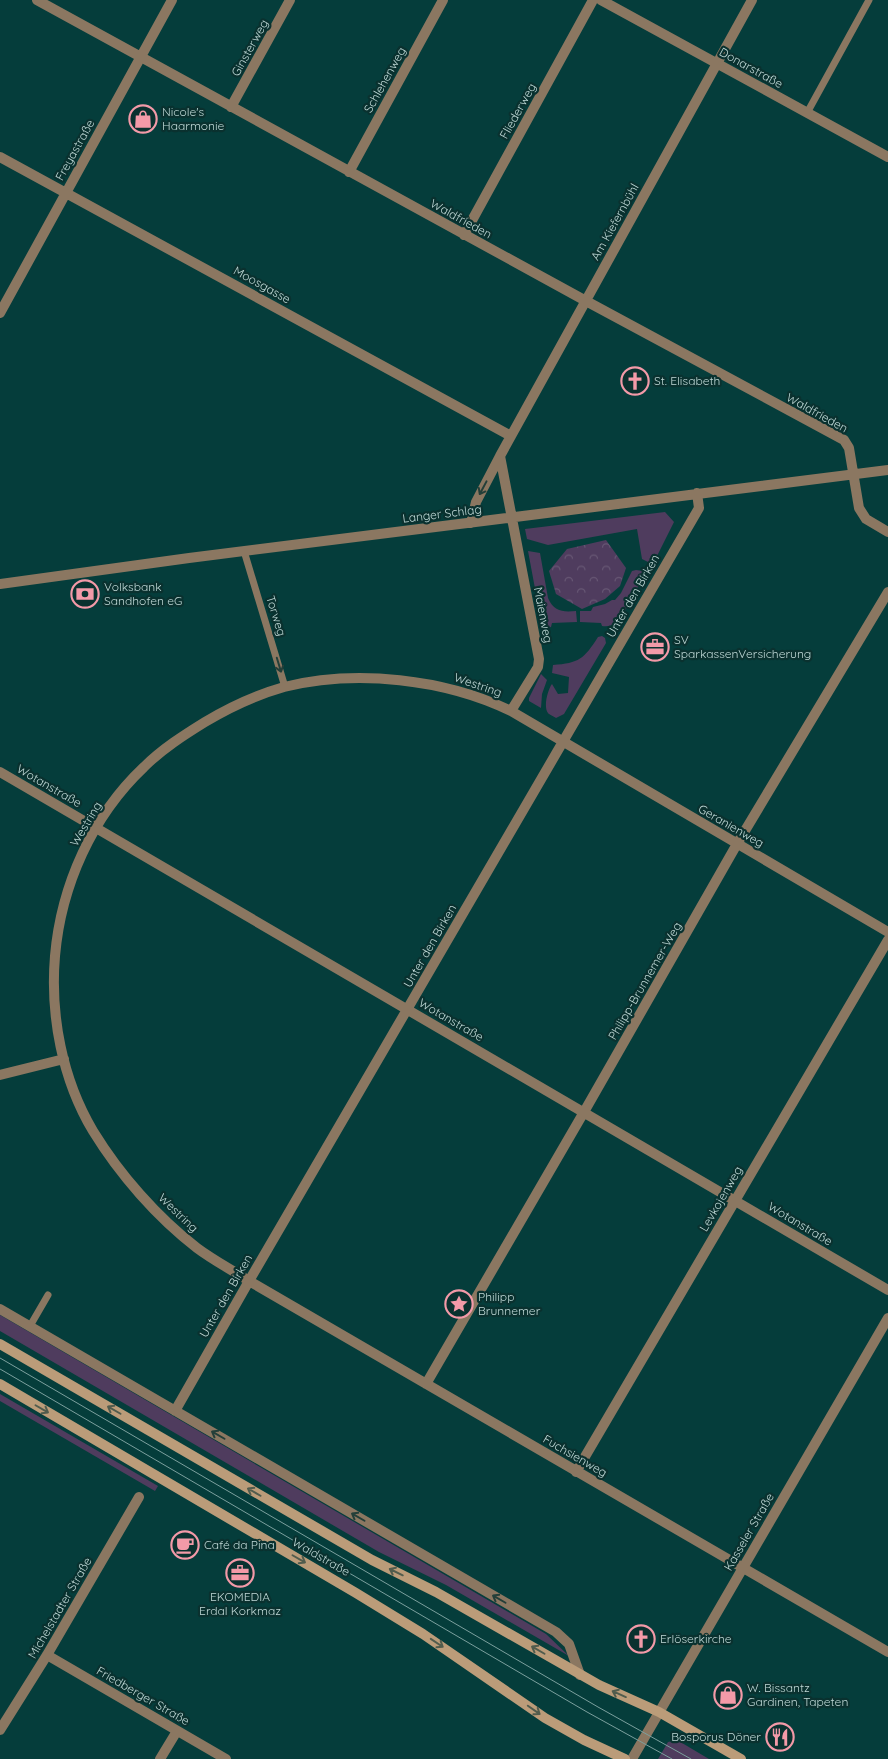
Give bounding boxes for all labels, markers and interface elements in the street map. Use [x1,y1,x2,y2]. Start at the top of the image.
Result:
street label: Ginsterweg [228,17,271,79]
street label: Schlehenweg [360,44,409,115]
street label: Donarstraße [717,44,786,91]
street label: Fliederweg [496,80,539,141]
shop icon: Nicole's Haarmonie [128,104,158,134]
place label: Nicole's Haarmonie [162,104,225,133]
street label: Freyastraße [52,116,98,183]
street label: Am Kiefernbühl [587,181,642,263]
street label: Waldfrieden [428,196,495,242]
street label: Moosgasse [231,263,294,306]
church icon: St. Elisabeth [620,366,650,396]
place label: St. Elisabeth [654,373,720,388]
street label: Waldfrieden [784,390,851,436]
one-way arrow [478,481,488,496]
street label: Langer Schlag [401,501,482,526]
street label: Unter den Birken [603,552,662,640]
bank icon: Volksbank Sandhofen eG [70,579,100,609]
place label: Volksbank Sandhofen eG [104,579,182,608]
street label: Maienweg [531,586,556,644]
street label: Torweg [263,594,290,638]
office icon: SV SparkassenVersicherung [640,632,670,662]
place label: SV SparkassenVersicherung [674,632,811,661]
one-way arrow [274,656,284,672]
street label: Westring [452,669,504,700]
street label: Wotanstraße [14,761,85,810]
street label: Westring [66,799,105,849]
street label: Geranienweg [696,801,767,850]
street label: Unter den Birken [400,902,459,990]
street label: Philipp-Brunnemer-Weg [605,919,684,1042]
street label: Wotanstraße [416,995,487,1044]
street label: Levkojenweg [696,1163,745,1234]
street label: Westring [155,1190,201,1235]
street label: Wotanstraße [765,1198,835,1249]
street label: Unter den Birken [196,1252,255,1340]
place icon: Philipp Brunnemer [444,1289,474,1319]
place label: Philipp Brunnemer [478,1289,541,1318]
one-way arrow [35,1404,49,1414]
one-way arrow [107,1405,122,1414]
one-way arrow [211,1430,225,1440]
street label: Fuchsienweg [540,1431,610,1480]
one-way arrow [248,1486,262,1496]
street label: Kasseler Straße [720,1490,777,1573]
one-way arrow [352,1512,366,1522]
cafe icon: Café da Pina [170,1530,200,1560]
street label: Waldstraße [290,1534,353,1579]
place label: Café da Pina [204,1537,275,1552]
street label: Michelstadter Straße [24,1554,95,1661]
one-way arrow [291,1554,305,1564]
office icon: EKOMEDIA Erdal Korkmaz [225,1558,255,1588]
one-way arrow [389,1567,404,1576]
place label: EKOMEDIA Erdal Korkmaz [199,1589,281,1618]
one-way arrow [492,1594,506,1604]
church icon: Erlöserkirche [626,1624,656,1654]
place label: Erlöserkirche [660,1631,732,1646]
one-way arrow [430,1639,444,1649]
one-way arrow [531,1645,546,1655]
street label: Friedberger Straße [94,1663,193,1728]
shop icon: W. Bissantz Gardinen, Tapeten [713,1680,743,1710]
place label: W. Bissantz Gardinen, Tapeten [747,1680,848,1709]
one-way arrow [612,1689,627,1699]
one-way arrow [527,1705,541,1715]
restaurant icon: Bosporus Döner [765,1722,795,1752]
place label: Bosporus Döner [671,1729,761,1744]

